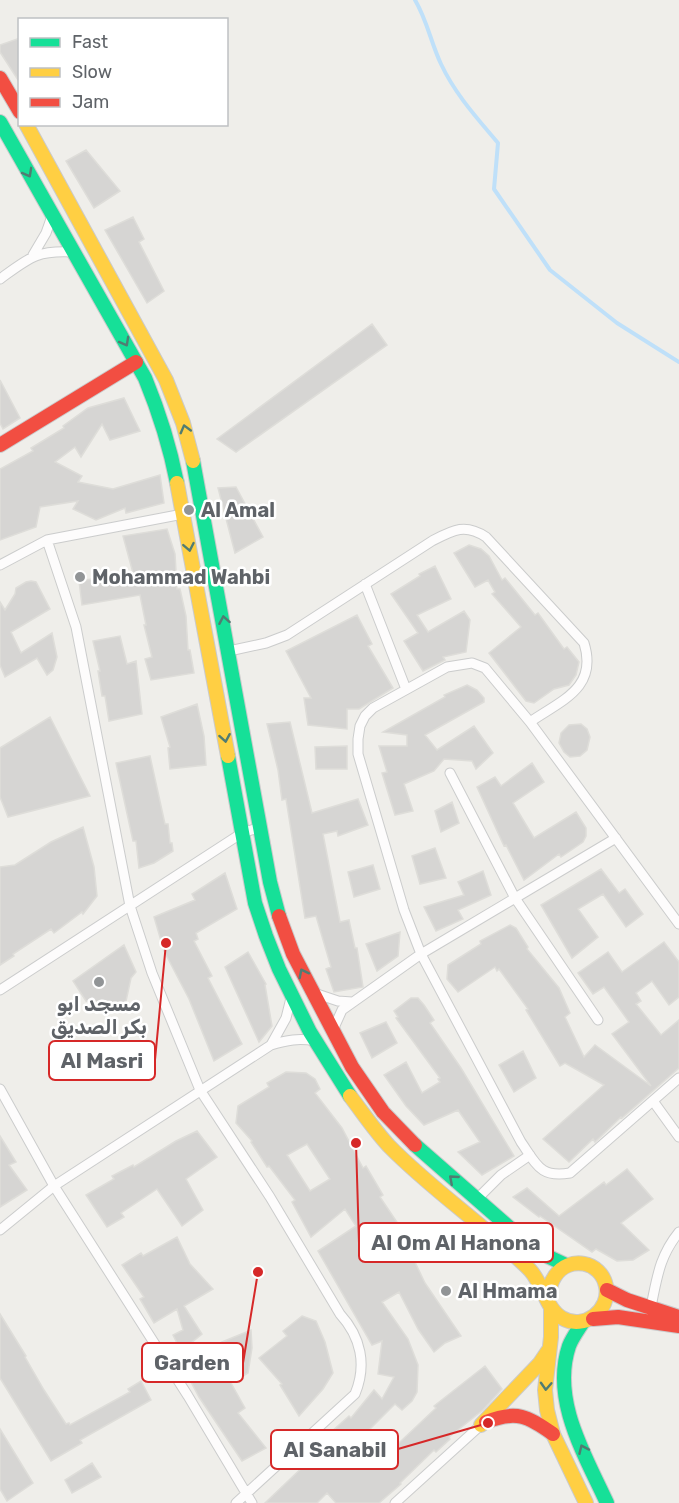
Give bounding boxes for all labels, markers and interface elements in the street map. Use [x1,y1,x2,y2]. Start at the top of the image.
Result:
legend [18,18,228,126]
text: Fast [72,31,108,53]
text: Slow [72,61,112,83]
text: Jam [72,91,109,113]
one-way arrow [21,167,32,177]
one-way arrow [118,336,129,347]
one-way arrow [179,424,192,434]
place label: Al Amal [201,498,275,522]
marker: Al Amal [182,503,196,517]
one-way arrow [182,541,195,551]
place label: Mohammad Wahbi [92,565,270,589]
marker: Mohammad Wahbi [73,570,87,584]
one-way arrow [218,615,231,625]
one-way arrow [218,733,231,743]
one-way arrow [299,968,310,979]
marker: مسجد ابو بكر الصديق [92,975,106,989]
place label: مسجد ابو بكر الصديق [51,992,147,1039]
callout: Al Masri [49,1041,155,1080]
text: Al Masri [61,1048,143,1073]
one-way arrow [449,1175,460,1186]
callout: Al Om Al Hanona [359,1223,553,1262]
text: Al Om Al Hanona [371,1230,541,1255]
place label: Al Hmama [458,1279,557,1303]
marker: Al Hmama [439,1284,453,1298]
callout: Garden [142,1343,243,1382]
text: Garden [154,1350,230,1375]
one-way arrow [540,1382,553,1391]
callout: Al Sanabil [271,1430,398,1469]
text: Al Sanabil [284,1437,386,1462]
one-way arrow [578,1445,590,1456]

